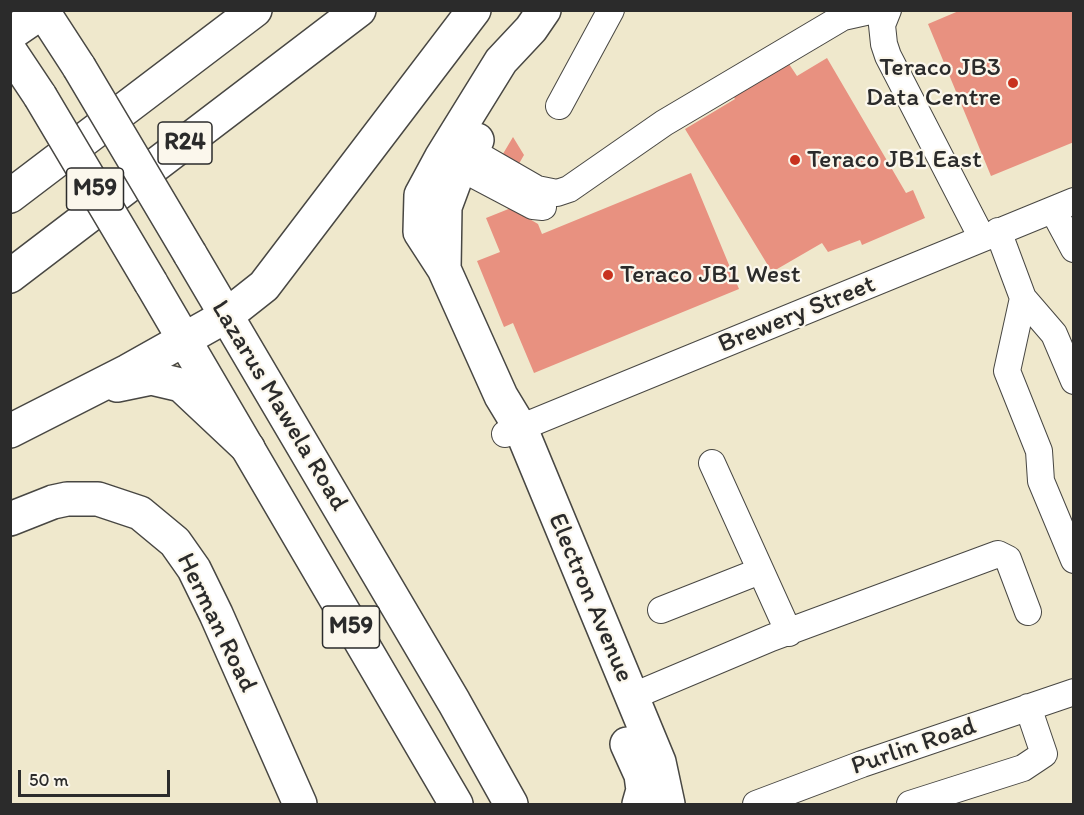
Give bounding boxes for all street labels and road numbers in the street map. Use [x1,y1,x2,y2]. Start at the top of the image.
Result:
road number: R24 [158,122,212,164]
road number: M59 [66,168,124,210]
street label: Brewery Street [714,269,880,361]
street label: Lazarus Mawela Road [204,295,354,517]
street label: Electron Avenue [540,509,640,687]
street label: Herman Road [169,548,263,698]
road number: M59 [322,606,380,648]
street label: Purlin Road [847,711,981,783]

